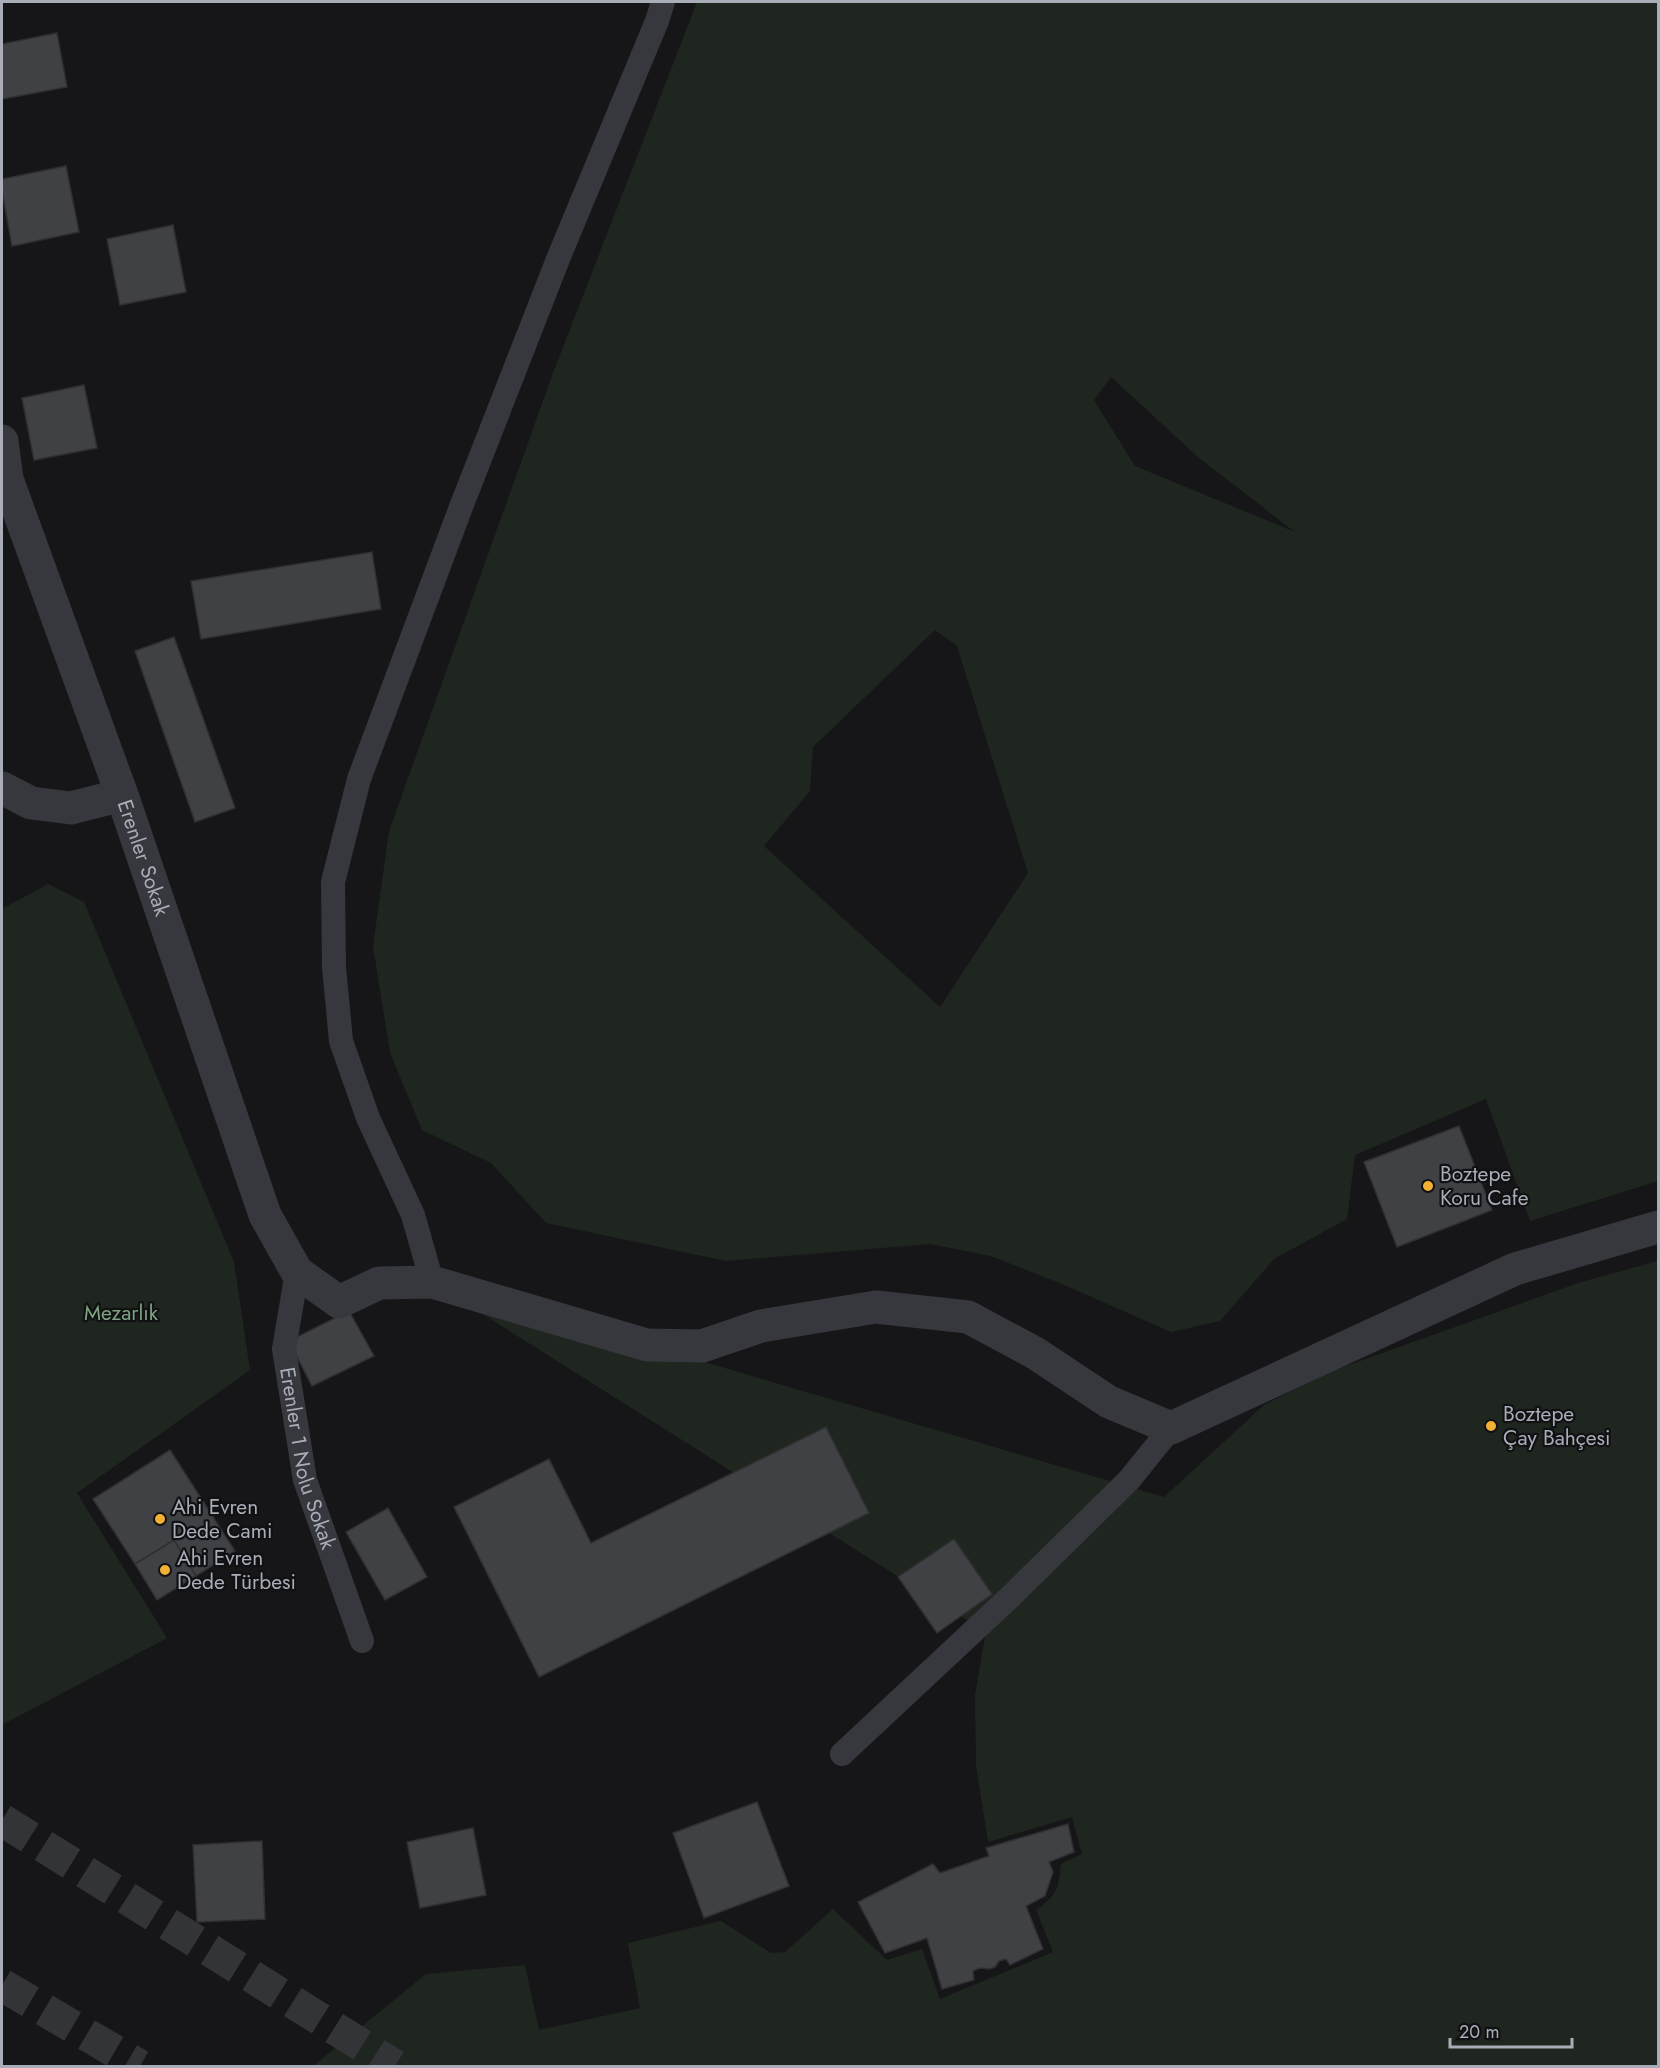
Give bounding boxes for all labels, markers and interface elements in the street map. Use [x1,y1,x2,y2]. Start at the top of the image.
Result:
street label: Erenler Sokak [110,796,177,921]
place label: Boztepe Koru Cafe [1440,1159,1529,1213]
marker: Boztepe Koru Cafe [1421,1179,1435,1193]
park label: Mezarlık [84,1298,159,1328]
street label: Erenler 1 Nolu Sokak [272,1365,344,1554]
place label: Boztepe Çay Bahçesi [1503,1399,1611,1453]
marker: Boztepe Çay Bahçesi [1484,1419,1498,1433]
place label: Ahi Evren Dede Cami [172,1492,273,1546]
marker: Ahi Evren Dede Cami [153,1512,167,1526]
place label: Ahi Evren Dede Türbesi [177,1543,296,1597]
marker: Ahi Evren Dede Türbesi [158,1563,172,1577]
scale bar [1450,2011,1572,2049]
text: 20 m [1459,2019,1499,2045]

